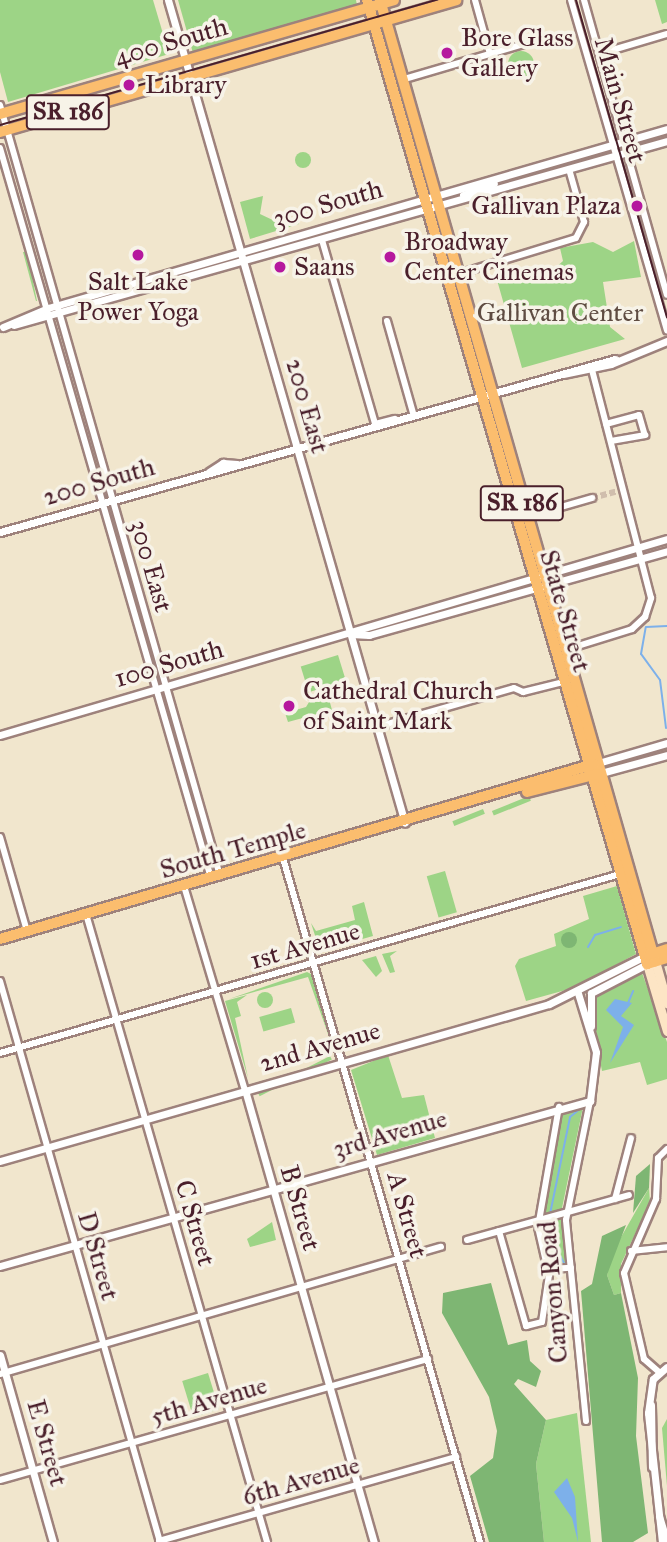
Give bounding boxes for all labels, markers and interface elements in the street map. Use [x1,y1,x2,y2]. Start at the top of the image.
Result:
street label: 400 South [111,11,231,73]
place label: Bore Glass Gallery [461,22,573,84]
street label: Main Street [587,34,653,166]
marker: Bore Glass Gallery [439,45,455,61]
place label: Library [145,69,226,101]
marker: Library [119,75,139,95]
road number: SR 186 [24,92,112,132]
street label: 300 South [270,174,386,234]
place label: Gallivan Plaza [471,190,621,222]
marker: Gallivan Plaza [627,196,647,216]
place label: Broadway Center Cinemas [404,226,574,288]
marker: Salt Lake Power Yoga [130,247,146,263]
marker: Broadway Center Cinemas [382,249,398,265]
place label: Saans [294,251,354,283]
marker: Saans [272,259,288,275]
place label: Salt Lake Power Yoga [77,266,199,328]
park label: Gallivan Center [477,297,643,329]
street label: 200 East [279,355,335,457]
street label: 200 South [40,451,158,513]
road number: SR 186 [478,482,566,524]
street label: 300 East [123,516,179,616]
street label: State Street [533,546,597,676]
street label: 100 South [111,634,227,694]
place label: Cathedral Church of Saint Mark [303,675,493,736]
marker: Cathedral Church of Saint Mark [281,698,297,714]
street label: South Temple [156,814,310,886]
street label: 1st Avenue [247,915,363,977]
street label: 2nd Avenue [256,1015,384,1079]
street label: 3rd Avenue [330,1103,450,1165]
street label: B Street [273,1162,327,1254]
street label: A Street [380,1169,434,1261]
street label: C Street [168,1176,222,1270]
street label: D Street [71,1208,125,1304]
street label: Canyon Road [531,1220,575,1364]
street label: 5th Avenue [147,1370,271,1432]
street label: E Street [20,1396,74,1490]
street label: 6th Avenue [239,1449,363,1513]

